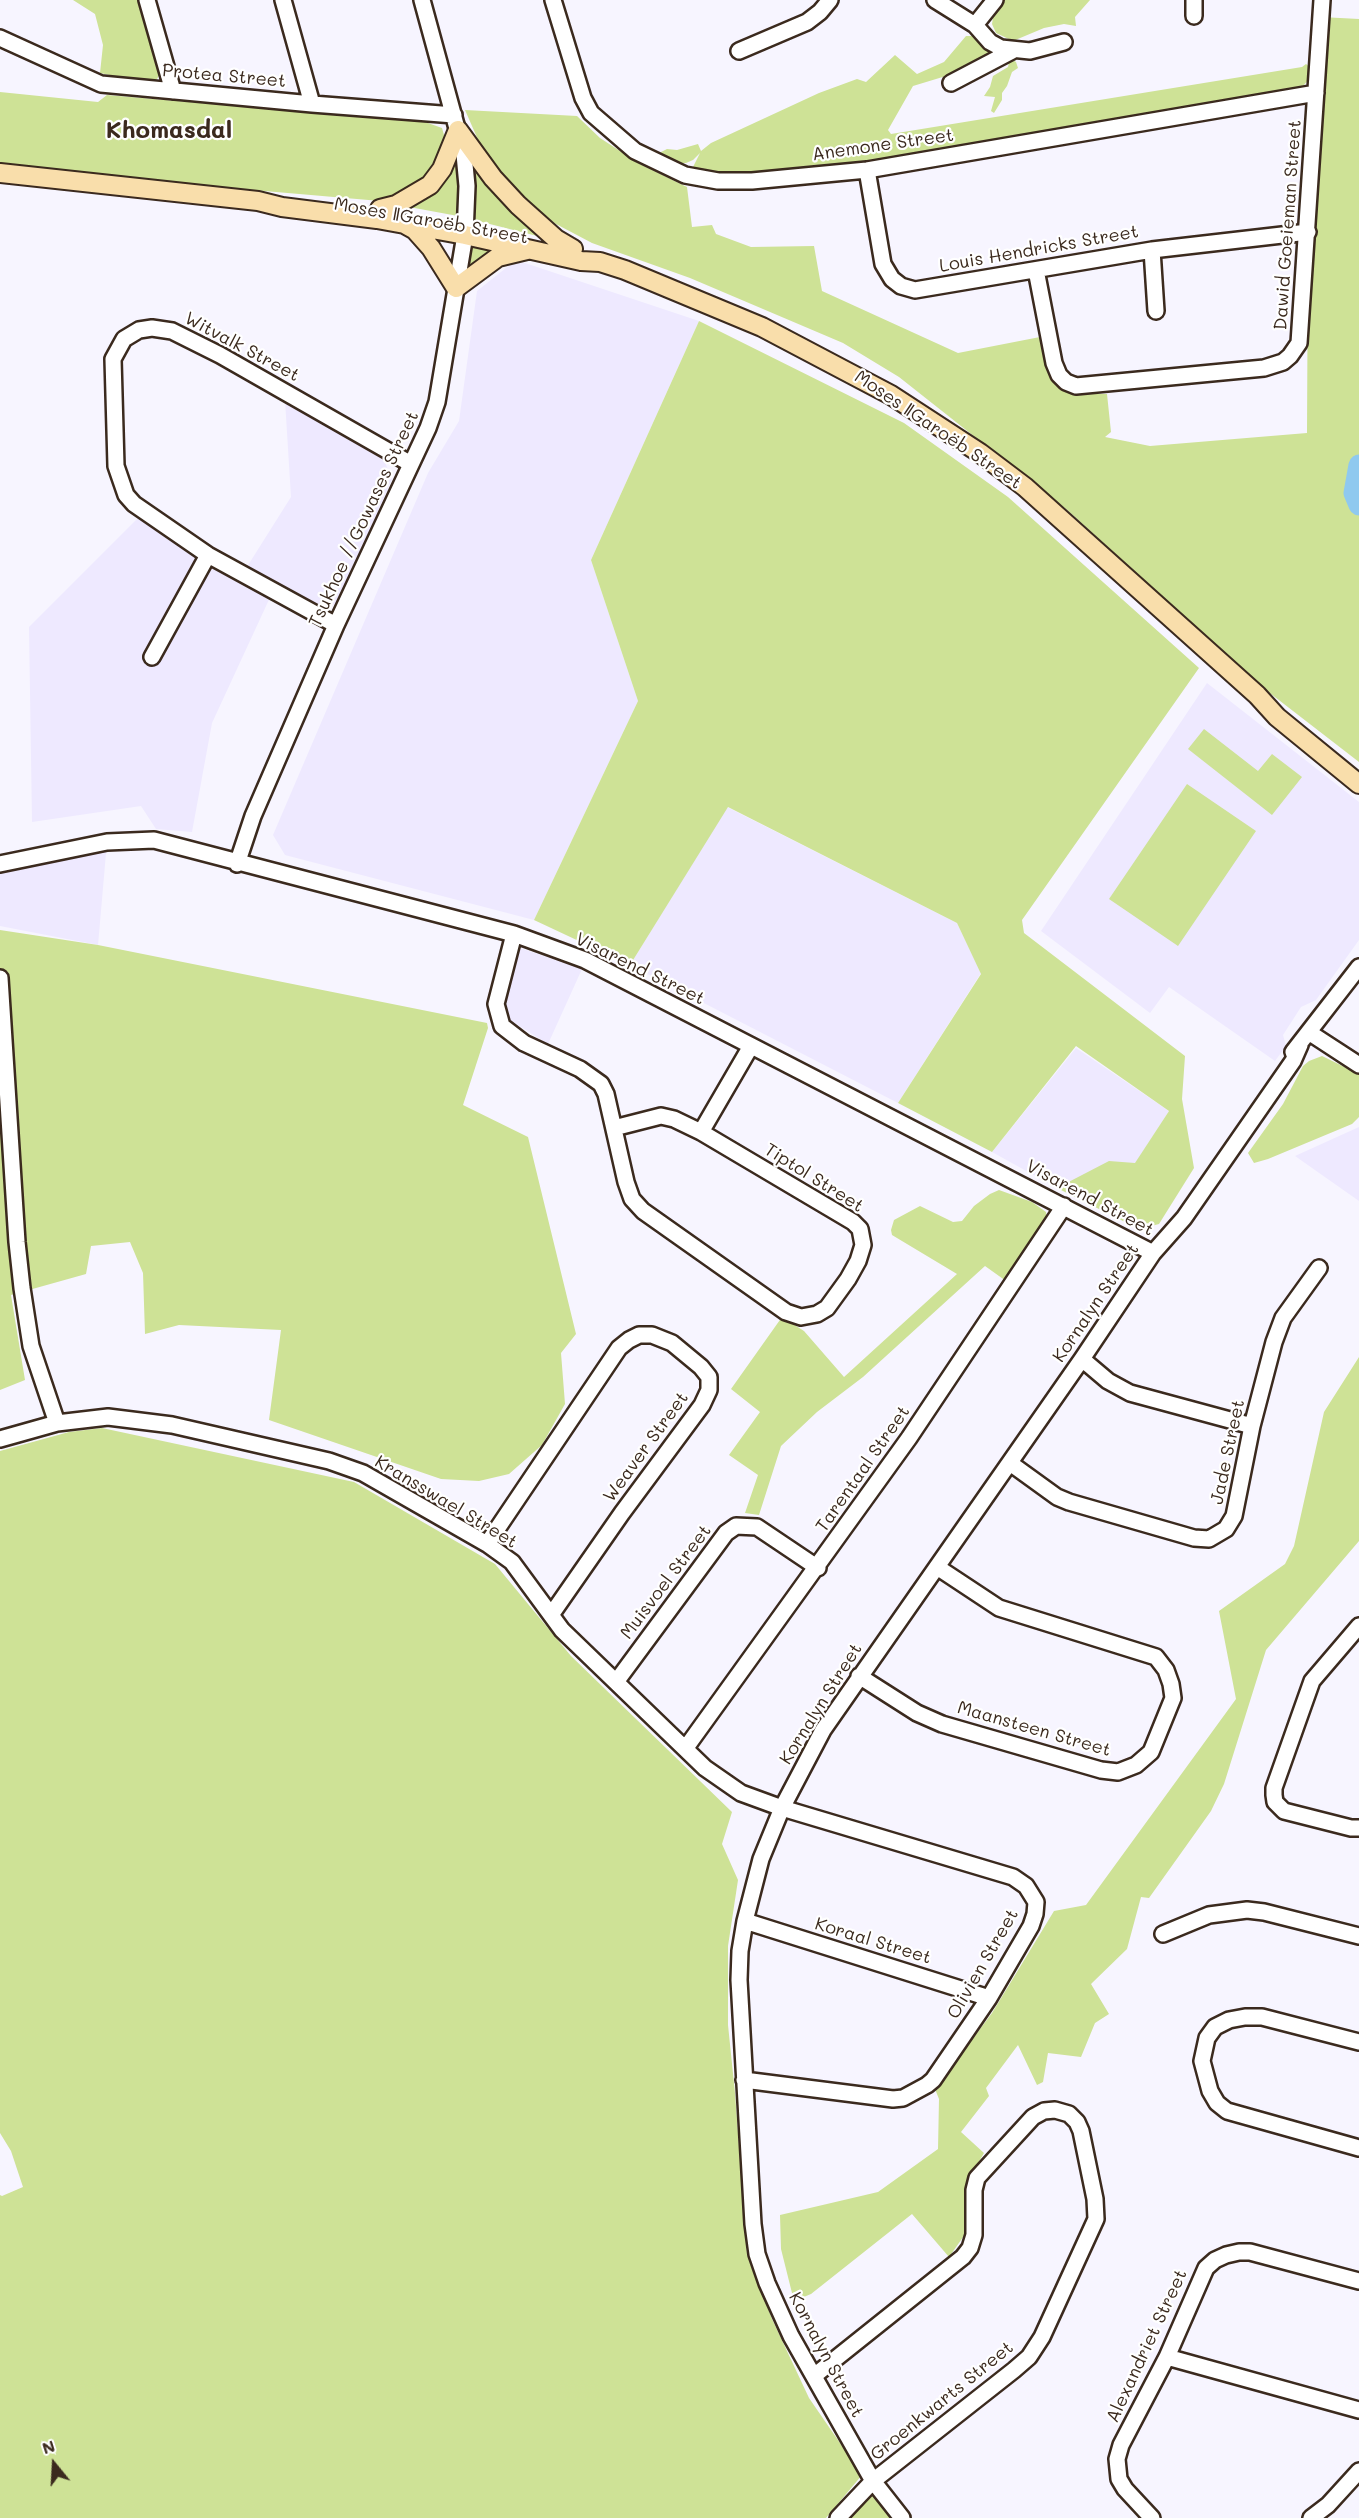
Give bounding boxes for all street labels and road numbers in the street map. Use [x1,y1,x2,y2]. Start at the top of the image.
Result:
street label: Protea Street [161,60,287,92]
street label: Dawid Goeieman Street [1270,119,1306,331]
street label: Anemone Street [811,124,955,166]
street label: Moses ǁGaroëb Street [332,193,530,249]
street label: Louis Hendricks Street [938,221,1140,277]
street label: Witvalk Street [181,308,303,386]
street label: Moses ǁGaroëb Street [850,366,1026,494]
street label: Tsukhoe //Gowases Street [304,408,424,630]
street label: Visarend Street [572,928,708,1010]
street label: Tiptol Street [760,1139,868,1217]
street label: Visarend Street [1022,1155,1158,1241]
street label: Kornalyn Street [1048,1239,1144,1367]
street label: Weaver Street [599,1388,693,1506]
street label: Jade Street [1206,1398,1250,1506]
street label: Tarentaal Street [811,1402,915,1536]
street label: Kransswael Street [371,1451,521,1553]
street label: Muisvoel Street [616,1521,716,1643]
street label: Kornalyn Street [775,1639,867,1769]
street label: Maansteen Street [955,1697,1113,1761]
street label: Olivien Street [943,1905,1023,2023]
street label: Koraal Street [812,1913,934,1969]
street label: Alexandriet Street [1102,2266,1192,2426]
street label: Kornalyn Street [784,2289,868,2421]
street label: Groenkwarts Street [866,2337,1018,2465]

